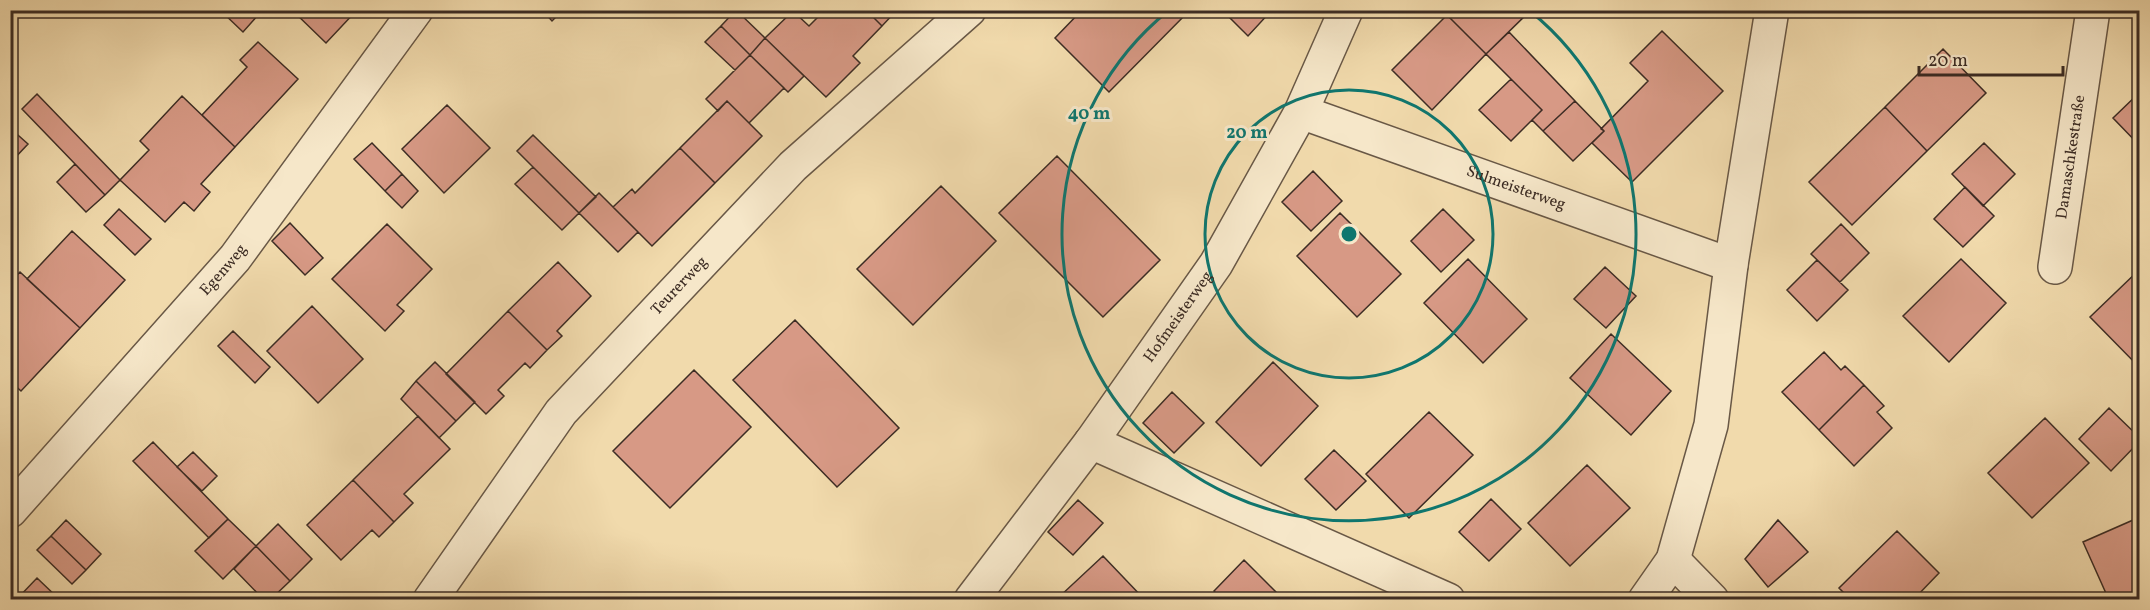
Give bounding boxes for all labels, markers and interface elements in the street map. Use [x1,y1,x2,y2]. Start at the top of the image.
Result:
scale bar [1919,39,2063,77]
text: 20 m [1928,49,1968,74]
street label: Damaschkestraße [2051,94,2091,221]
text: 40 m [1068,102,1110,127]
text: 20 m [1226,121,1268,146]
street label: Sulmeisterweg [1463,161,1568,216]
centre of rings [1339,224,1359,244]
street label: Egenweg [195,240,252,301]
street label: Teurerweg [646,252,713,321]
street label: Hofmeisterweg [1139,267,1219,367]

